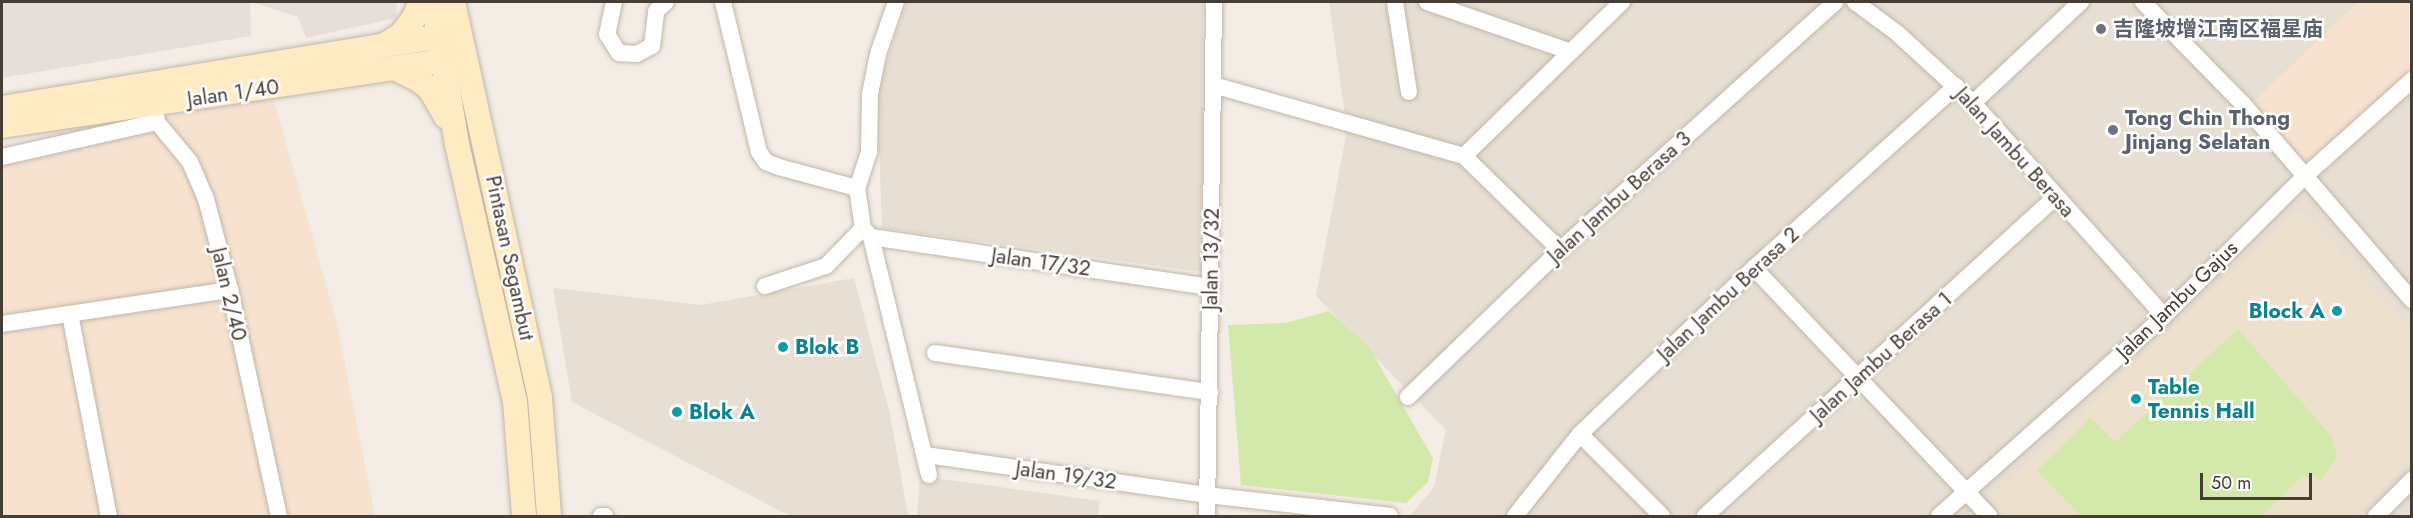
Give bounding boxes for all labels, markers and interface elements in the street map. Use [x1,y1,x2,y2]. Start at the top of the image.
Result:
place label: 吉隆坡增江南区福星庙 [2113,16,2323,42]
marker: 吉隆坡增江南区福星庙 [2094,22,2108,36]
street label: Jalan 1/40 [185,74,281,112]
street label: Jalan Jambu Berasa [1950,82,2080,222]
place label: Tong Chin Thong Jinjang Selatan [2125,105,2290,155]
marker: Tong Chin Thong Jinjang Selatan [2106,123,2120,137]
street label: Jalan Jambu Berasa 3 [1542,126,1696,268]
street label: Pintasan Segambut [480,173,540,343]
street label: Jalan 13/32 [1198,208,1224,310]
street label: Jalan Jambu Berasa 2 [1652,222,1804,366]
street label: Jalan Jambu Gajus [2111,236,2243,364]
street label: Jalan 17/32 [990,243,1092,281]
street label: Jalan 2/40 [206,245,252,343]
street label: Jalan Jambu Berasa 1 [1805,287,1957,427]
place label: Block A [2249,298,2325,324]
marker: Block A [2330,304,2344,318]
place label: Blok B [795,334,859,360]
marker: Blok B [776,340,790,354]
place label: Table Tennis Hall [2148,374,2255,424]
marker: Table Tennis Hall [2129,392,2143,406]
place label: Blok A [689,399,755,425]
marker: Blok A [670,405,684,419]
street label: Jalan 19/32 [1014,455,1118,495]
scale bar [2203,461,2316,499]
text: 50 m [2211,470,2251,496]

